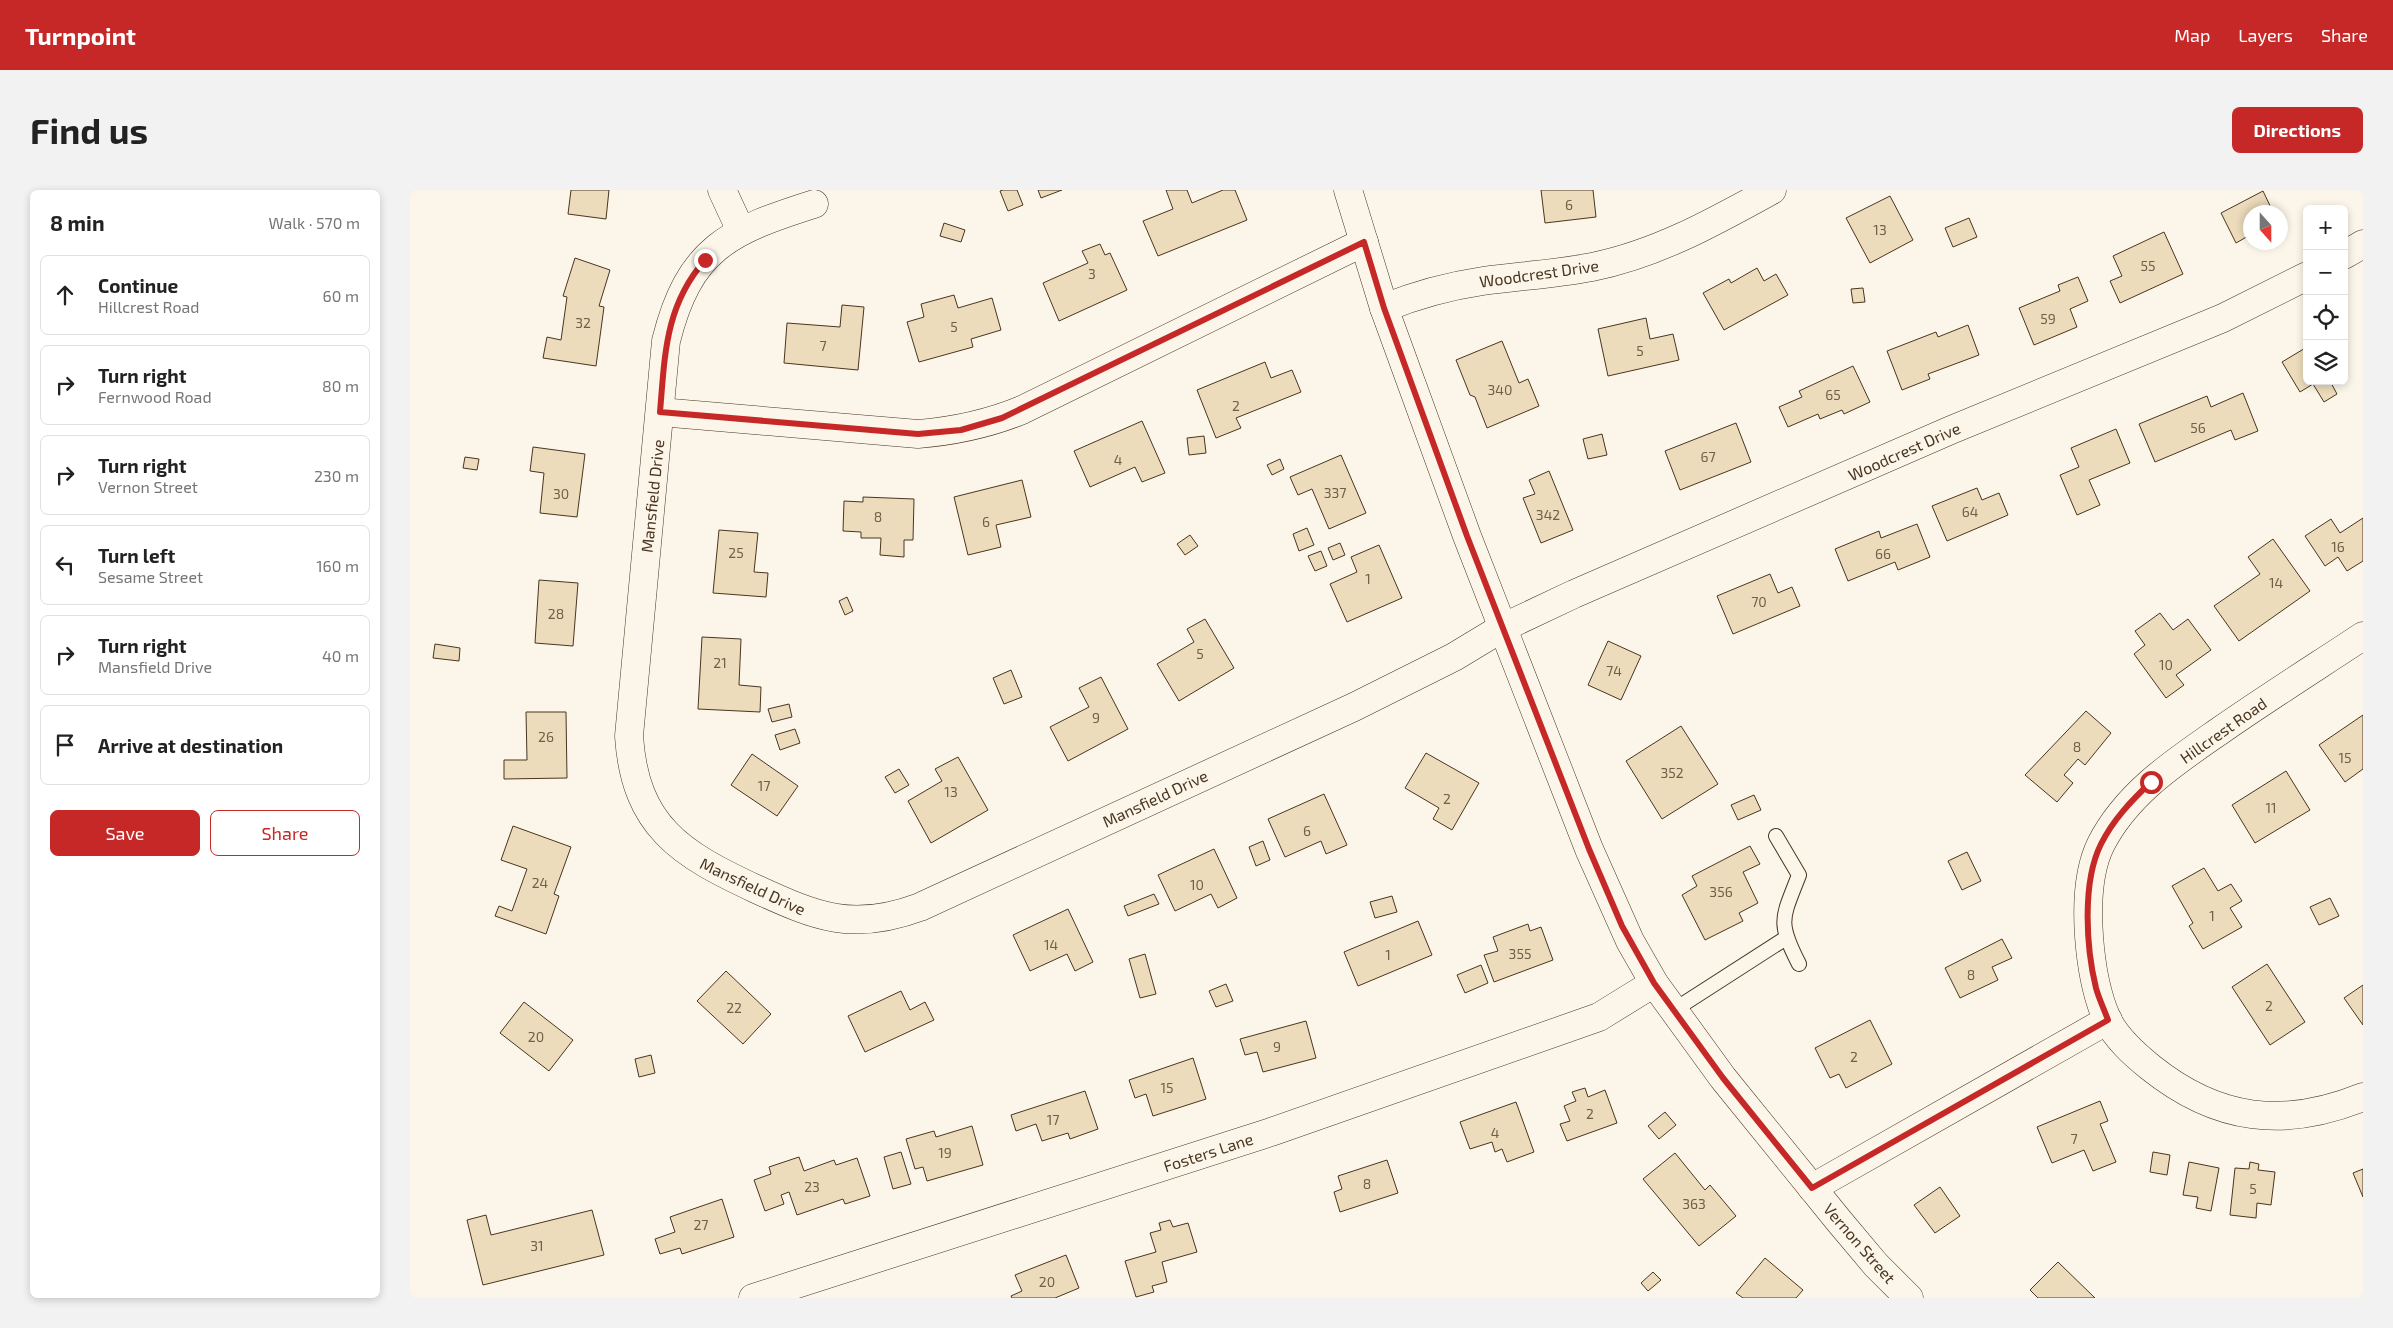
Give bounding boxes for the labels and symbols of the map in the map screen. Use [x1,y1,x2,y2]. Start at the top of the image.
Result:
house number: 6 [1565,196,1573,213]
north arrow [2243,205,2288,250]
house number: 13 [1873,221,1887,238]
route end [694,249,717,272]
street label: Woodcrest Drive [1478,255,1600,291]
house number: 55 [2140,257,2156,274]
house number: 3 [1088,265,1096,282]
house number: 59 [2040,310,2056,327]
house number: 32 [575,314,591,331]
house number: 5 [950,318,958,335]
house number: 7 [819,337,827,354]
house number: 5 [1636,342,1644,359]
house number: 340 [1488,381,1512,398]
house number: 65 [1825,386,1841,403]
house number: 2 [1232,397,1240,414]
street label: Woodcrest Drive [1845,418,1963,484]
house number: 56 [2190,419,2206,436]
street label: Mansfield Drive [637,438,667,554]
house number: 67 [1700,448,1716,465]
house number: 4 [1114,451,1122,468]
house number: 337 [1324,484,1346,501]
house number: 30 [553,485,569,502]
house number: 64 [1962,503,1978,520]
house number: 342 [1536,506,1560,523]
house number: 8 [874,508,882,525]
house number: 6 [982,513,990,530]
house number: 16 [2331,538,2345,555]
house number: 25 [728,544,744,561]
house number: 66 [1875,545,1891,562]
house number: 1 [1365,570,1371,587]
house number: 14 [2269,574,2283,591]
house number: 70 [1751,593,1767,610]
house number: 28 [548,605,564,622]
house number: 5 [1196,645,1204,662]
house number: 21 [713,654,727,671]
house number: 10 [2159,656,2173,673]
house number: 74 [1606,662,1622,679]
street label: Hillcrest Road [2176,693,2270,767]
house number: 9 [1092,709,1100,726]
house number: 26 [538,728,554,745]
house number: 8 [2073,738,2081,755]
house number: 15 [2338,749,2352,766]
house number: 352 [1660,764,1684,781]
street label: Mansfield Drive [1099,765,1211,831]
route start [2140,771,2163,794]
house number: 17 [758,777,770,794]
house number: 13 [944,783,958,800]
house number: 2 [1443,790,1451,807]
house number: 11 [2265,799,2277,816]
house number: 6 [1303,822,1311,839]
street label: Mansfield Drive [697,853,809,919]
house number: 24 [532,874,548,891]
house number: 10 [1190,876,1204,893]
house number: 356 [1709,883,1733,900]
house number: 1 [2209,907,2215,924]
house number: 14 [1044,936,1058,953]
house number: 355 [1509,945,1531,962]
house number: 1 [1385,946,1391,963]
house number: 8 [1967,966,1975,983]
house number: 2 [2265,997,2273,1014]
house number: 22 [726,999,742,1016]
house number: 20 [528,1028,544,1045]
house number: 9 [1273,1038,1281,1055]
house number: 2 [1850,1048,1858,1065]
house number: 15 [1160,1079,1174,1096]
house number: 2 [1586,1105,1594,1122]
house number: 17 [1047,1111,1059,1128]
house number: 4 [1491,1124,1499,1141]
street label: Fosters Lane [1161,1129,1255,1175]
house number: 7 [2070,1130,2078,1147]
house number: 19 [938,1144,952,1161]
house number: 8 [1363,1175,1371,1192]
house number: 23 [804,1178,820,1195]
house number: 5 [2249,1180,2257,1197]
house number: 363 [1682,1195,1706,1212]
street label: Vernon Street [1820,1199,1900,1287]
house number: 27 [693,1216,709,1233]
house number: 31 [530,1237,544,1254]
house number: 20 [1039,1273,1055,1290]

